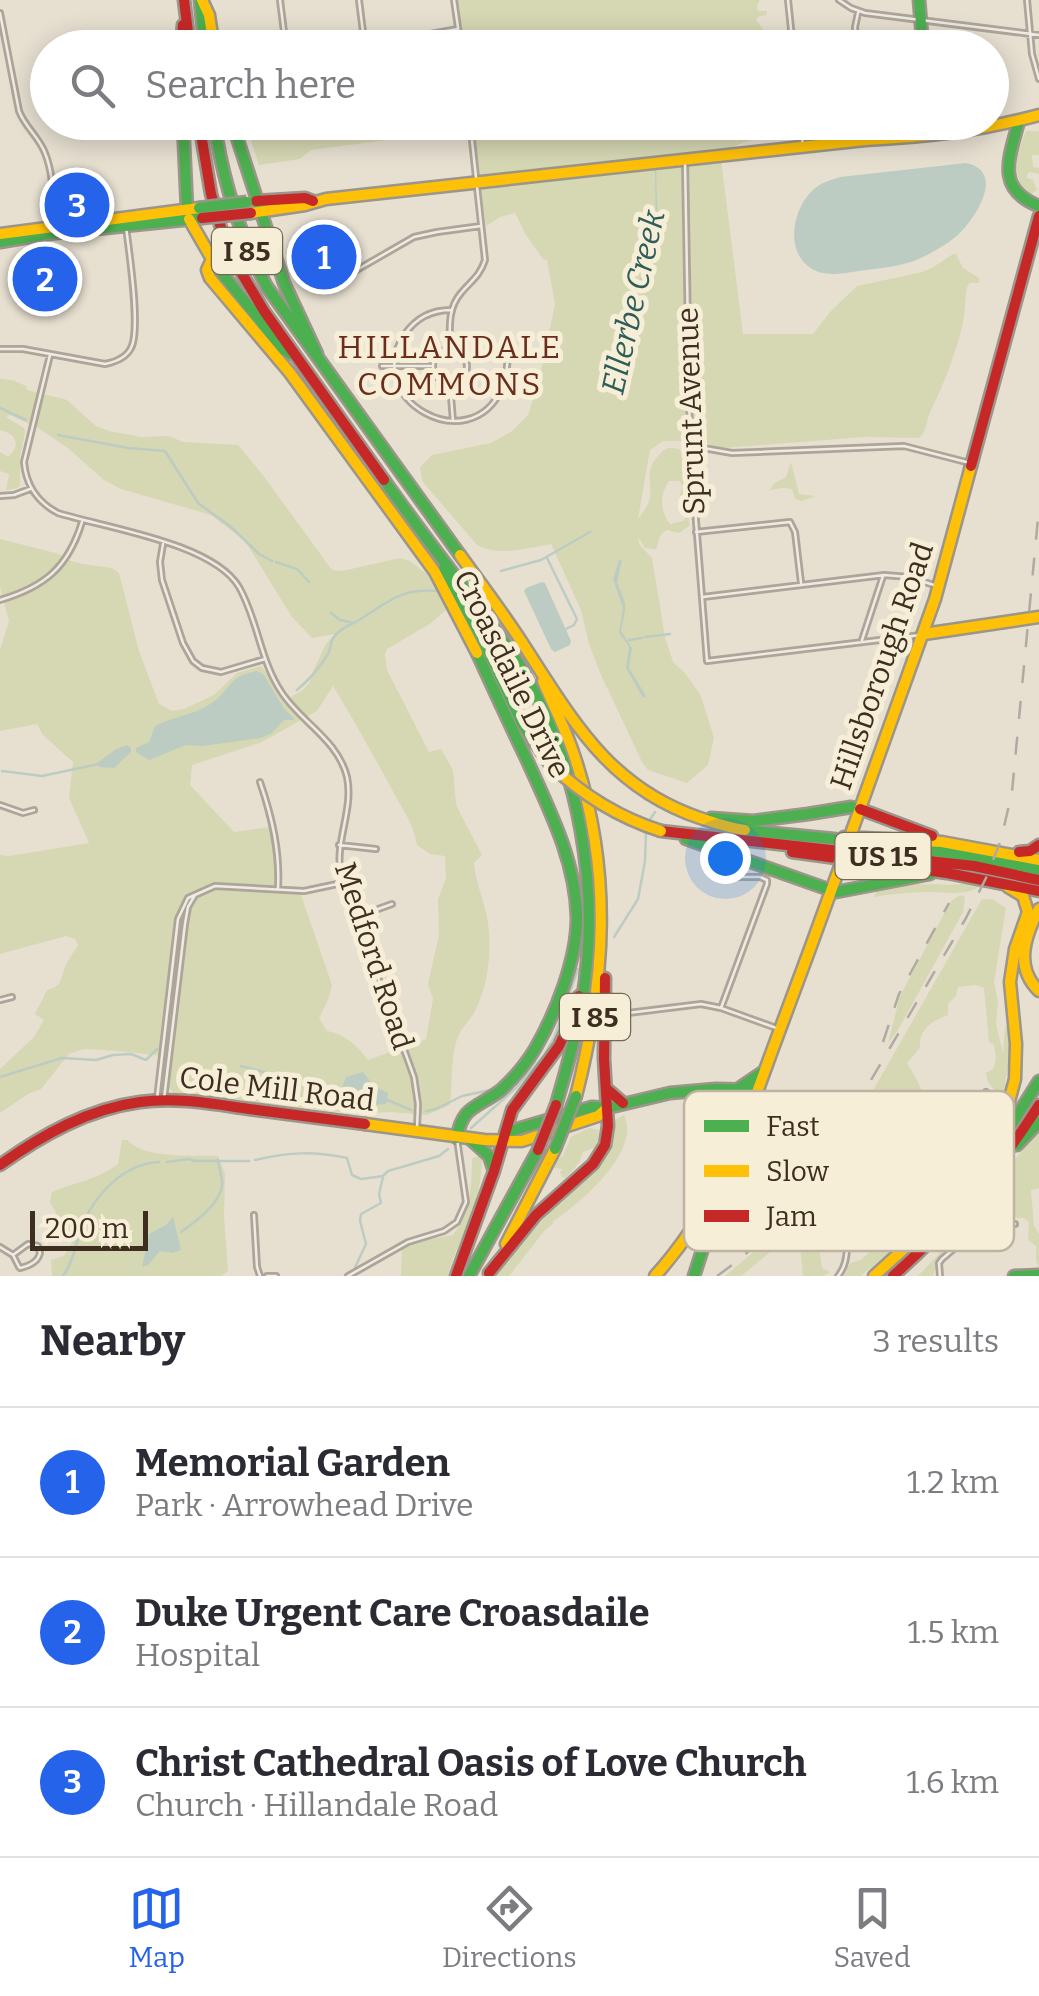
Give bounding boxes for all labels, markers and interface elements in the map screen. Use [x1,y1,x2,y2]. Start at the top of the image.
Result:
search box [30,30,1009,140]
icon: search [65,58,120,113]
text: Search here [145,62,356,108]
pin: 3 [44,168,110,242]
water label: Ellerbe Creek [593,206,673,398]
pin: 1 [292,220,356,294]
road number: I 85 [212,228,282,274]
pin: 2 [12,242,78,316]
street label: Sprunt Avenue [669,306,713,516]
district label: HILLANDALE COMMONS [337,328,563,403]
street label: Hillsborough Road [823,537,941,794]
street label: Croasdaile Drive [446,564,578,784]
your location [700,833,751,884]
road number: US 15 [836,833,930,879]
street label: Medford Road [327,858,421,1054]
road number: I 85 [560,994,630,1040]
street label: Cole Mill Road [177,1059,377,1119]
legend [684,1091,1014,1251]
text: Fast [766,1110,820,1143]
text: Slow [766,1155,829,1188]
text: Jam [765,1200,817,1233]
scale bar [30,1206,148,1250]
text: 200 m [45,1212,128,1245]
text: Nearby [40,1316,185,1366]
text: 3 results [873,1322,999,1360]
text: Memorial Garden [135,1440,450,1486]
text: 1 [66,1463,79,1501]
text: 1.2 km [907,1463,999,1501]
text: Park · Arrowhead Drive [135,1486,473,1524]
text: Duke Urgent Care Croasdaile [135,1590,650,1636]
text: 2 [63,1613,82,1651]
text: 1.5 km [908,1613,999,1651]
text: Hospital [135,1636,260,1674]
text: Christ Cathedral Oasis of Love Church [135,1740,807,1786]
text: 3 [63,1763,82,1801]
text: 1.6 km [907,1763,999,1801]
text: Church · Hillandale Road [135,1786,498,1824]
tab: Map [128,1881,185,1974]
tab: Directions [442,1881,577,1974]
tab: Saved [834,1881,911,1974]

